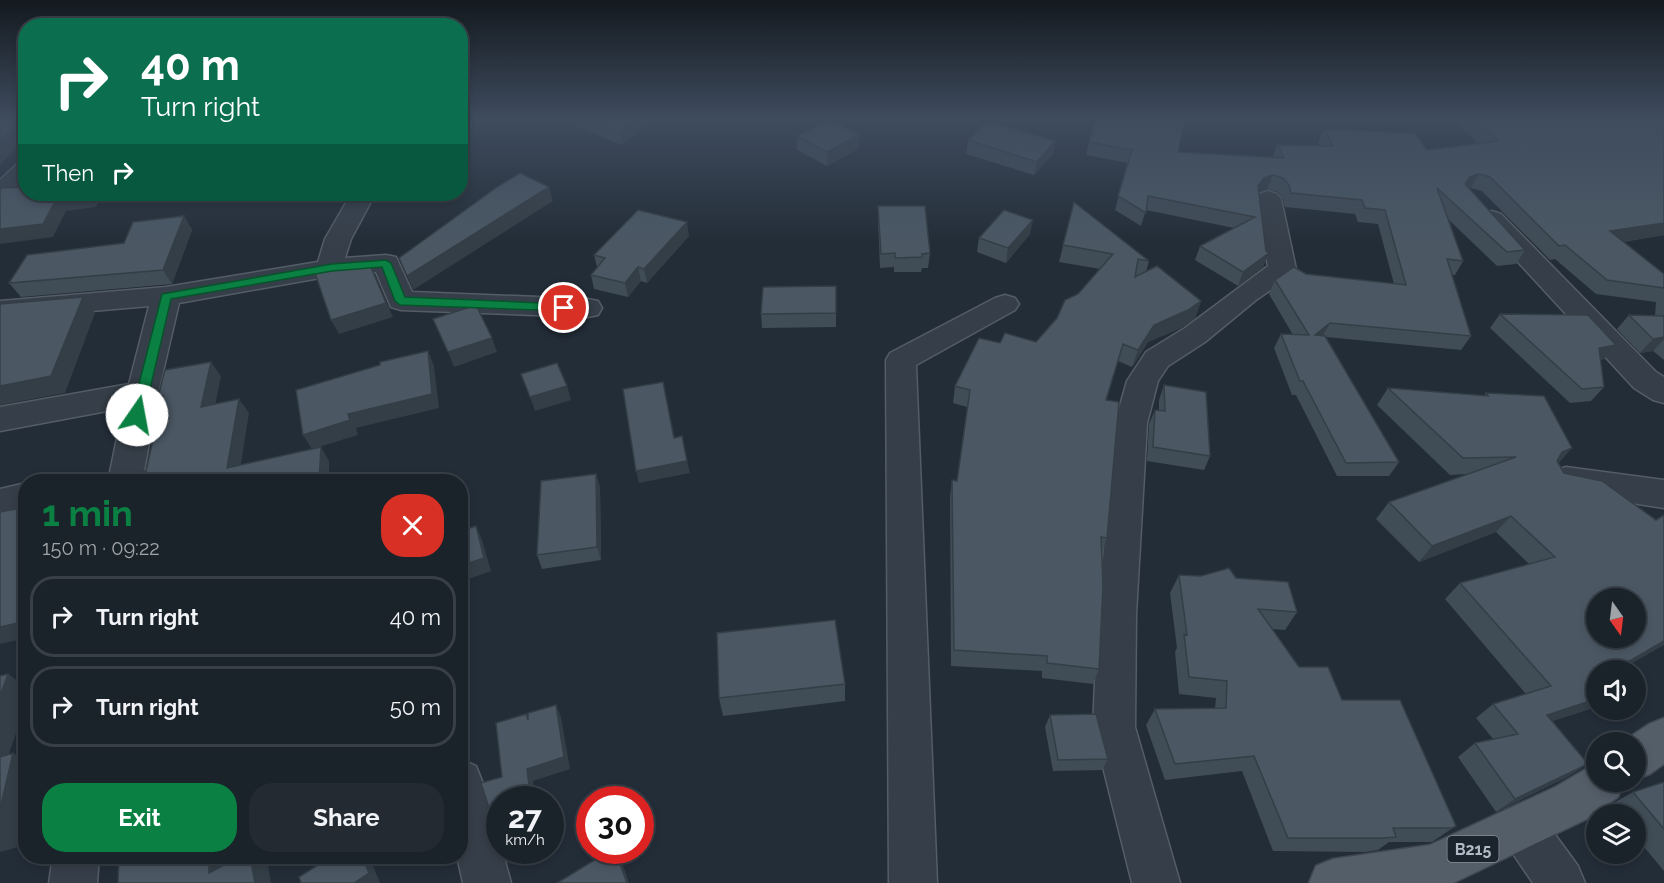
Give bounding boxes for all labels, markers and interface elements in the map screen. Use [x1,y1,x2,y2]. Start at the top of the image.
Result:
text: 40 m [141,41,240,90]
icon: right [42,42,120,120]
text: Turn right [141,91,260,122]
icon: right [106,156,139,189]
text: Then [42,160,94,186]
pin [538,282,589,333]
icon: arrive [547,291,580,324]
position arrow [105,383,169,447]
text: 1 min [42,492,133,534]
button: close [381,494,444,557]
text: 150 m · 09:22 [42,536,160,560]
north arrow [1586,588,1646,648]
map controls [1586,588,1646,864]
icon: right [45,600,78,633]
text: Turn right [96,604,199,630]
text: 40 m [390,604,441,630]
button: sound [1586,660,1646,720]
icon: right [45,690,78,723]
text: Turn right [96,694,199,720]
text: 50 m [390,694,441,720]
button: search [1586,732,1646,792]
button: Exit [42,783,237,852]
button: Share [249,783,444,852]
speed limit sign: 30 [576,786,654,864]
text: 27 [508,800,542,835]
button: layers [1586,804,1646,864]
text: km/h [505,831,545,849]
road number: B215 [1448,836,1498,862]

